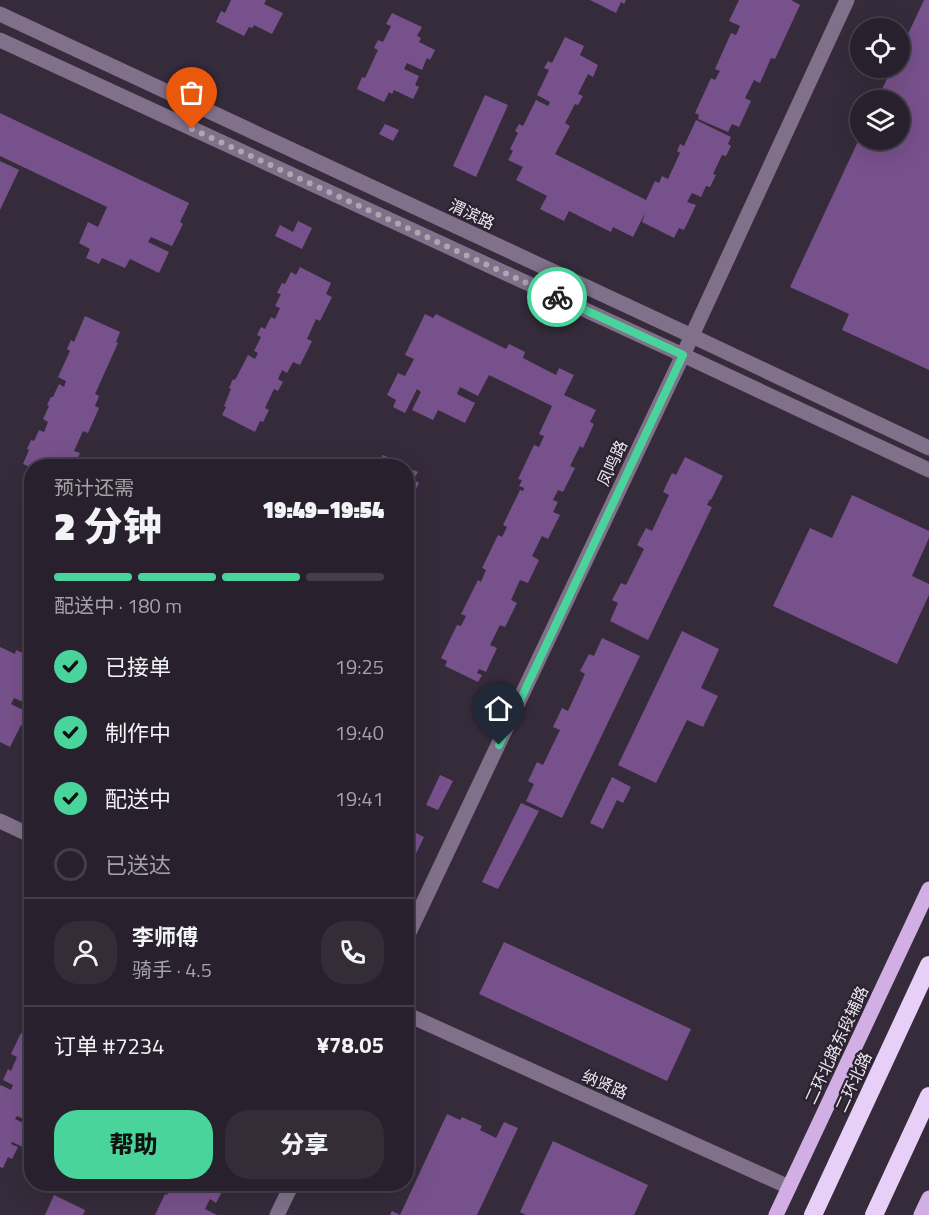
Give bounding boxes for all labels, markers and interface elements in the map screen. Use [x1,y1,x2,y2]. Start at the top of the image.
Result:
map controls [850,18,910,150]
button: locate [850,18,910,78]
pin [166,67,217,129]
icon: bag [175,76,208,109]
button: layers [850,90,910,150]
street label: 渭滨路 [445,193,499,235]
courier [527,267,587,327]
icon: bike [541,281,574,314]
street label: 凤鸣路 [591,436,633,490]
text: 预计还需 [54,472,134,503]
text: 19:49–19:54 [262,493,384,527]
text: 2 分钟 [54,496,162,555]
text: 配送中 · 180 m [54,590,182,621]
icon: check [54,650,87,683]
text: 已接单 [105,650,171,684]
text: 19:25 [335,651,384,682]
pin [473,683,524,745]
icon: home [482,692,515,725]
icon: check [54,716,87,749]
text: 制作中 [105,716,171,750]
text: 19:40 [335,717,384,748]
icon: check [54,782,87,815]
text: 配送中 [105,782,171,816]
text: 19:41 [335,783,384,814]
text: 已送达 [105,848,171,882]
text: 李师傅 [132,920,198,954]
button: person [54,921,117,984]
button: phone [321,921,384,984]
text: 骑手 · 4.5 [132,954,212,985]
street label: 二环北路东段辅路 [800,983,872,1107]
text: ¥78.05 [317,1028,384,1062]
text: 订单 #7234 [54,1029,164,1063]
street label: 二环北路 [831,1049,875,1115]
street label: 纳贤路 [578,1063,632,1105]
button: 帮助 [54,1110,213,1179]
button: 分享 [225,1110,384,1179]

